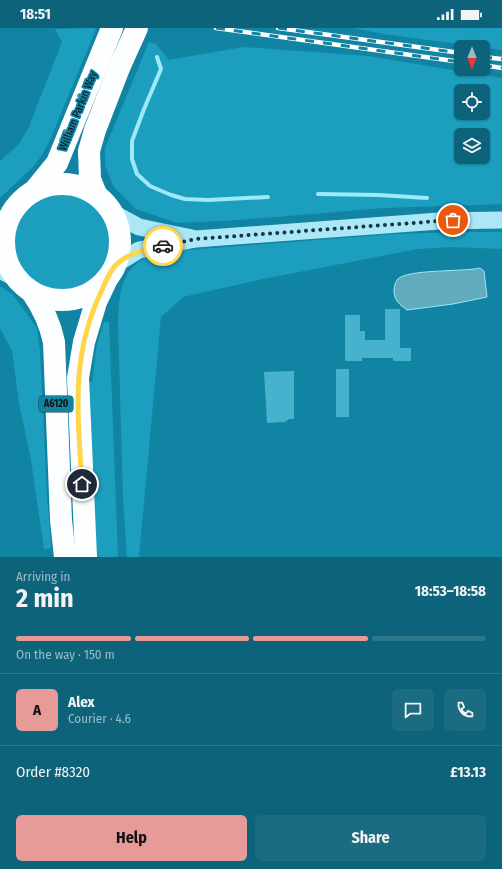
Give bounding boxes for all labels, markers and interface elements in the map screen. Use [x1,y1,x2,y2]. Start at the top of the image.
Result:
text: 18:51 [20,5,51,23]
north arrow [454,40,490,76]
map controls [454,40,490,164]
street label: William Parkin Way [56,69,100,153]
button: locate [454,84,490,120]
button: layers [454,128,490,164]
pin [436,203,470,237]
icon: bag [442,209,464,231]
courier [143,226,183,266]
icon: car [152,235,174,257]
road number: A6120 [39,396,73,412]
pin [65,467,99,501]
icon: home [71,473,93,495]
text: Arriving in [16,569,70,584]
text: 18:53–18:58 [415,582,486,600]
text: 2 min [16,583,74,614]
text: On the way · 150 m [16,647,115,662]
button: chat [392,689,434,731]
button: phone [444,689,486,731]
text: Alex [68,693,95,711]
text: A [33,701,41,719]
text: Courier · 4.6 [68,711,131,726]
text: Order #8320 [16,763,90,781]
text: £13.13 [450,763,486,781]
button: Help [16,815,247,861]
button: Share [255,815,486,861]

